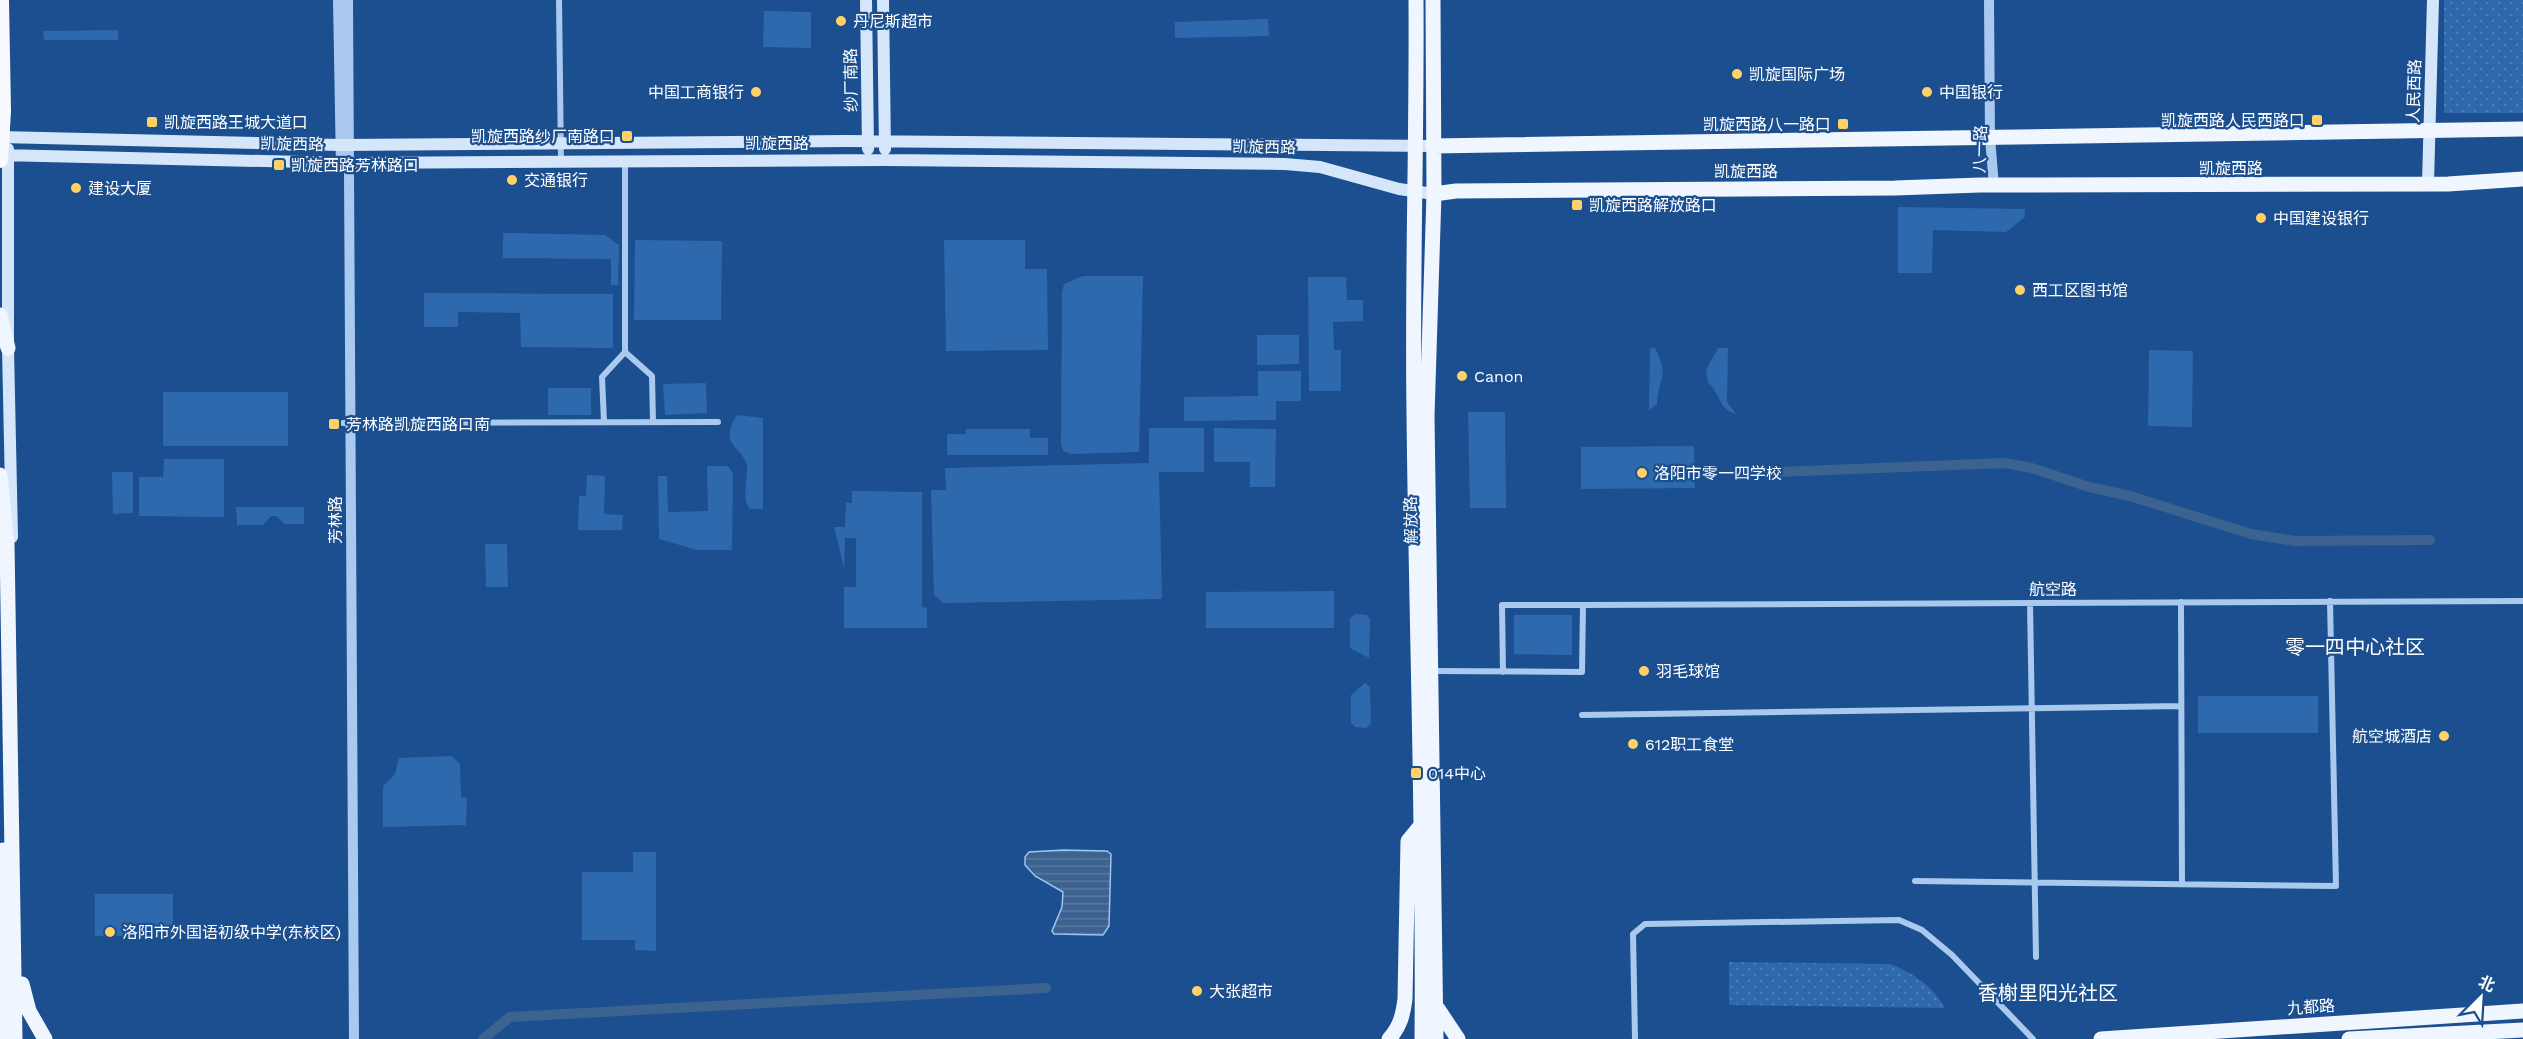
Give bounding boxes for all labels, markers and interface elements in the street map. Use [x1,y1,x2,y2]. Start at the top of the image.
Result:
place label: 丹尼斯超市 [853,12,933,31]
marker: 丹尼斯超市 [834,14,848,28]
street label: 纱厂南路 [841,48,861,112]
street label: 人民西路 [2403,59,2425,123]
place label: 凯旋国际广场 [1749,65,1845,84]
marker: 凯旋国际广场 [1730,67,1744,81]
place label: 中国工商银行 [648,83,744,102]
place label: 中国银行 [1939,83,2003,102]
marker: 中国工商银行 [749,85,763,99]
marker: 中国银行 [1920,85,1934,99]
place label: 凯旋西路人民西路口 [2161,111,2305,130]
place label: 凯旋西路王城大道口 [164,113,308,132]
marker: 凯旋西路人民西路口 [2310,113,2324,127]
marker: 凯旋西路王城大道口 [145,115,159,129]
place label: 凯旋西路八一路口 [1703,115,1831,134]
marker: 凯旋西路八一路口 [1836,117,1850,131]
street label: 八一路 [1970,125,1990,173]
place label: 凯旋西路纱厂南路口 [471,127,615,146]
marker: 凯旋西路纱厂南路口 [620,129,634,143]
street label: 凯旋西路 [260,134,324,154]
street label: 凯旋西路 [745,134,809,153]
street label: 凯旋西路 [1232,137,1296,157]
place label: 凯旋西路芳林路口 [291,156,419,175]
marker: 凯旋西路芳林路口 [272,158,286,172]
street label: 凯旋西路 [2199,159,2263,178]
street label: 凯旋西路 [1714,162,1778,181]
place label: 交通银行 [524,171,588,190]
marker: 交通银行 [505,173,519,187]
place label: 建设大厦 [88,179,152,198]
marker: 建设大厦 [69,181,83,195]
place label: 凯旋西路解放路口 [1589,196,1717,215]
marker: 凯旋西路解放路口 [1570,198,1584,212]
place label: 中国建设银行 [2273,209,2369,228]
marker: 中国建设银行 [2254,211,2268,225]
place label: 西工区图书馆 [2032,281,2128,300]
marker: 西工区图书馆 [2013,283,2027,297]
place label: Canon [1474,367,1523,386]
marker: Canon [1455,369,1469,383]
place label: 芳林路凯旋西路口南 [346,415,490,434]
marker: 芳林路凯旋西路口南 [327,417,341,431]
place label: 洛阳市零一四学校 [1654,464,1782,483]
marker: 洛阳市零一四学校 [1635,466,1649,480]
street label: 芳林路 [326,496,345,544]
street label: 解放路 [1401,496,1421,544]
street label: 航空路 [2029,580,2077,599]
district label: 零一四中心社区 [2285,635,2425,659]
place label: 羽毛球馆 [1656,662,1720,681]
marker: 羽毛球馆 [1637,664,1651,678]
place label: 航空城酒店 [2352,727,2432,746]
marker: 航空城酒店 [2437,729,2451,743]
place label: 612职工食堂 [1645,735,1734,754]
marker: 612职工食堂 [1626,737,1640,751]
place label: 014中心 [1428,764,1486,783]
marker: 014中心 [1409,766,1423,780]
place label: 洛阳市外国语初级中学(东校区) [122,923,341,942]
marker: 洛阳市外国语初级中学(东校区) [103,925,117,939]
north arrow [2451,967,2511,1027]
text: 北 [2476,972,2498,996]
district label: 香榭里阳光社区 [1978,981,2118,1005]
place label: 大张超市 [1209,982,1273,1001]
marker: 大张超市 [1190,984,1204,998]
street label: 九都路 [2286,996,2336,1018]

